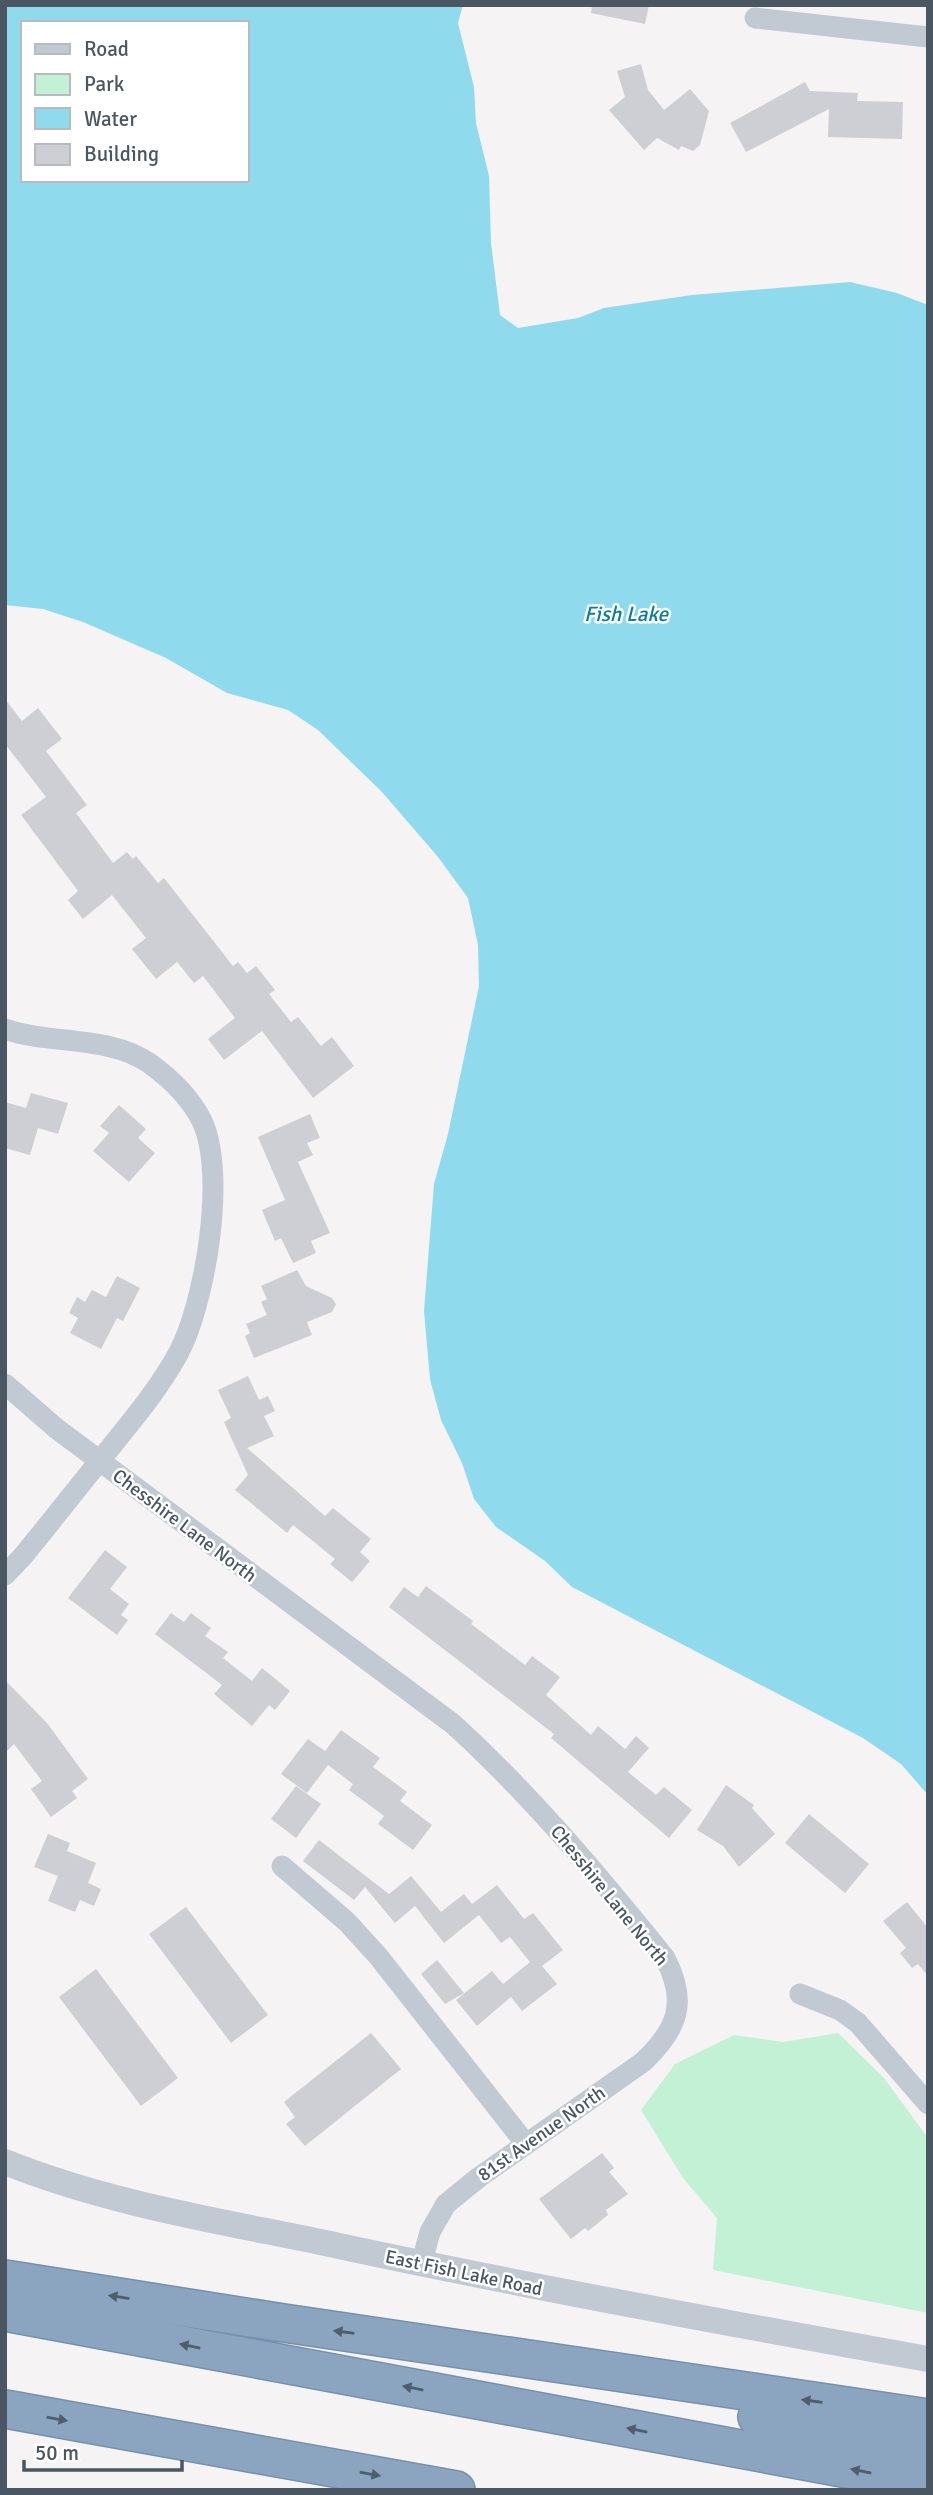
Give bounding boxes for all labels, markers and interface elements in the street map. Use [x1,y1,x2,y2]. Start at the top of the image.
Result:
legend [21,21,248,182]
text: Road [84,36,129,62]
text: Park [84,71,125,97]
text: Water [84,106,137,132]
text: Building [84,141,159,167]
water label: Fish Lake [584,601,669,627]
street label: Chesshire Lane North [108,1464,261,1588]
street label: Chesshire Lane North [545,1820,673,1971]
street label: 81st Avenue North [473,2081,610,2187]
street label: East Fish Lake Road [383,2245,545,2301]
one-way arrow [108,2292,130,2303]
one-way arrow [333,2326,355,2337]
one-way arrow [179,2340,201,2351]
one-way arrow [402,2382,424,2393]
one-way arrow [801,2395,823,2406]
one-way arrow [46,2413,68,2424]
one-way arrow [626,2424,648,2435]
scale bar [24,2428,182,2472]
text: 50 m [35,2440,79,2466]
one-way arrow [850,2466,872,2477]
one-way arrow [359,2469,381,2480]

